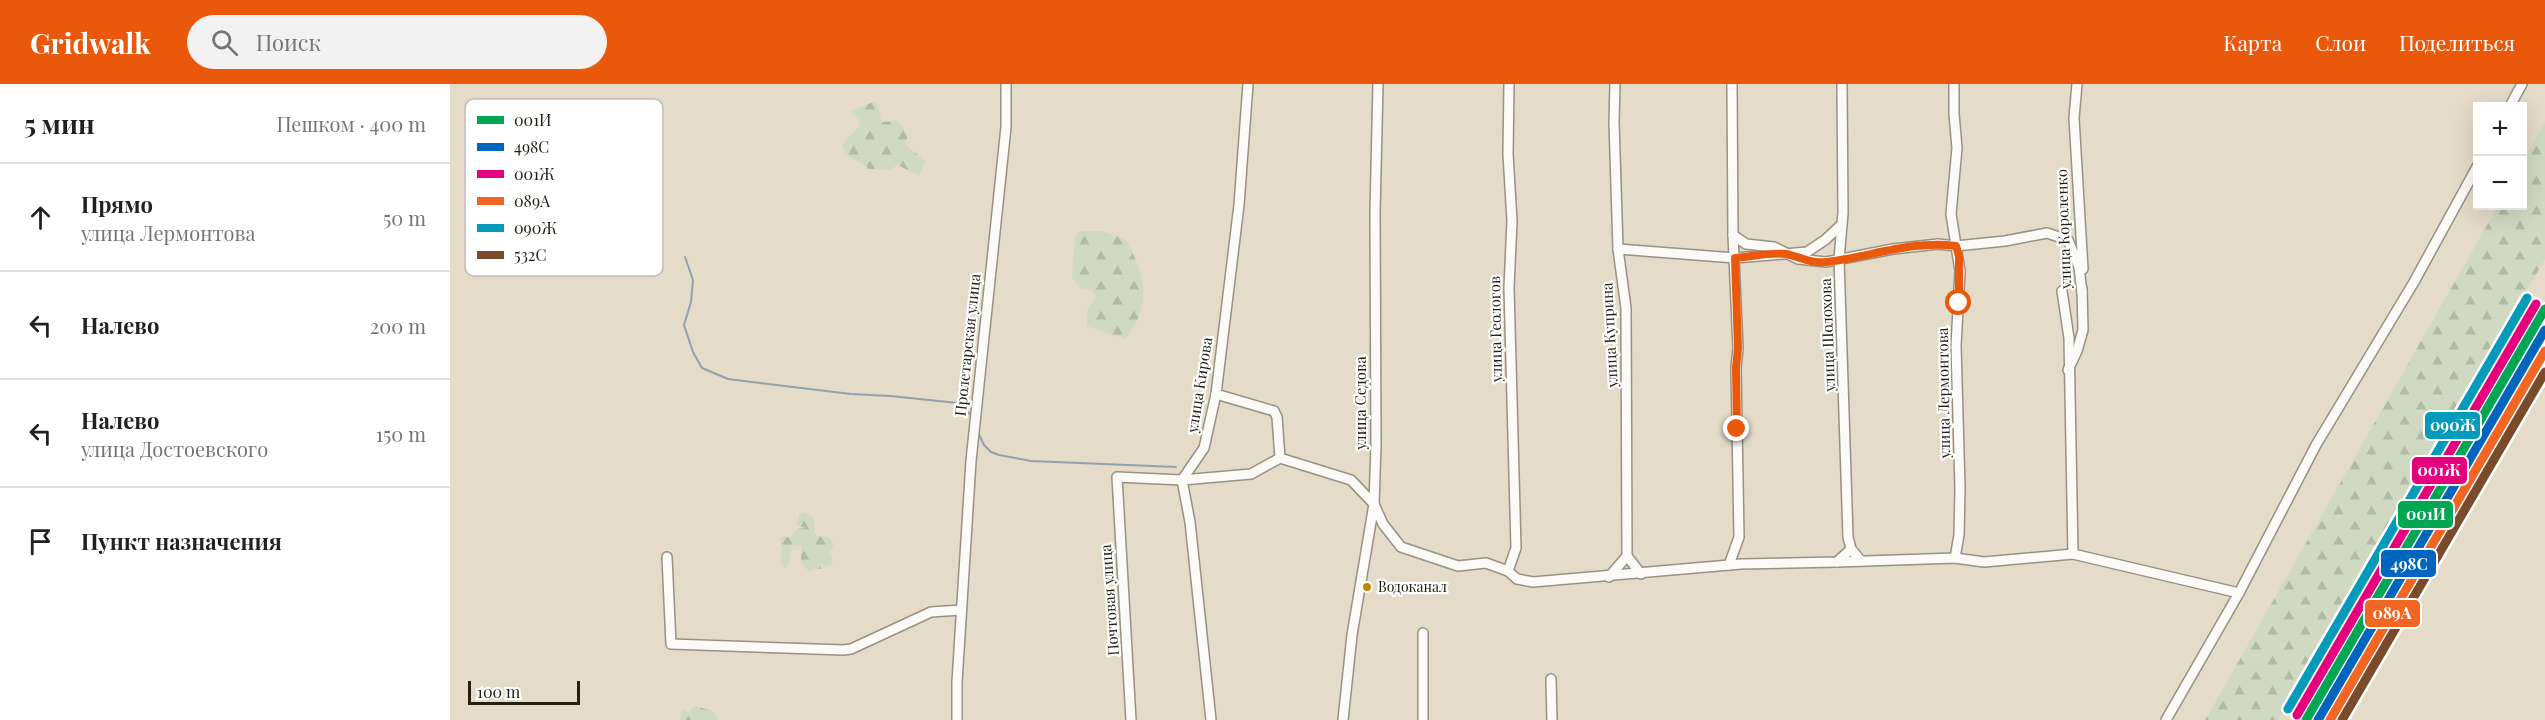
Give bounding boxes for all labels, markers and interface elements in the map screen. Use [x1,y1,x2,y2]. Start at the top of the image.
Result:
search box [187,15,607,69]
text: Gridwalk [30,24,151,61]
icon: search [208,26,241,59]
text: Поиск [256,27,321,57]
text: Карта [2223,28,2282,56]
text: Слои [2315,28,2366,56]
text: Поделиться [2399,28,2515,56]
legend [465,99,663,276]
map controls [2473,102,2527,210]
button: + [2473,102,2527,156]
text: 5 мин [24,106,95,141]
text: 001И [514,109,552,130]
text: Пешком · 400 m [277,110,426,137]
text: 498С [514,136,549,157]
button: − [2473,156,2527,210]
text: 001Ж [514,163,555,184]
street label: улица Короленко [2051,169,2075,290]
text: Прямо [81,189,153,219]
text: 089А [514,190,551,211]
icon: ahead [24,201,57,234]
text: 50 m [383,204,426,231]
text: 090Ж [514,217,557,238]
text: улица Лермонтова [81,219,255,246]
text: 532С [514,244,547,265]
street label: Пролетарская улица [950,272,984,417]
street label: улица Геологов [1484,276,1506,383]
street label: улица Шолохова [1815,277,1839,393]
street label: улица Куприна [1596,281,1622,389]
route start [1945,289,1971,315]
icon: left [24,309,57,342]
text: Налево [81,310,159,340]
text: 200 m [370,312,426,339]
street label: улица Лермонтова [1932,327,1954,460]
street label: улица Кирова [1181,335,1217,435]
street label: улица Седова [1350,356,1370,451]
text: Налево [81,405,159,435]
line badge: 090Ж [2424,411,2481,440]
text: 090Ж [2430,414,2477,435]
route end [1723,415,1749,441]
icon: left [24,417,57,450]
text: 150 m [376,420,426,447]
text: улица Достоевского [81,435,268,462]
line badge: 001Ж [2411,456,2468,485]
text: 001Ж [2417,459,2461,480]
line badge: 001И [2397,500,2454,529]
text: 001И [2406,503,2446,524]
icon: arrive [24,525,57,558]
text: Пункт назначения [81,526,282,556]
street label: Почтовая улица [1095,543,1123,656]
line badge: 498С [2380,549,2437,578]
text: 498С [2390,553,2428,574]
place label: Водоканал [1378,577,1447,596]
marker: Водоканал [1361,581,1373,593]
line badge: 089А [2364,599,2421,628]
text: 089А [2373,602,2412,623]
scale bar [468,678,580,706]
text: 100 m [477,681,520,702]

